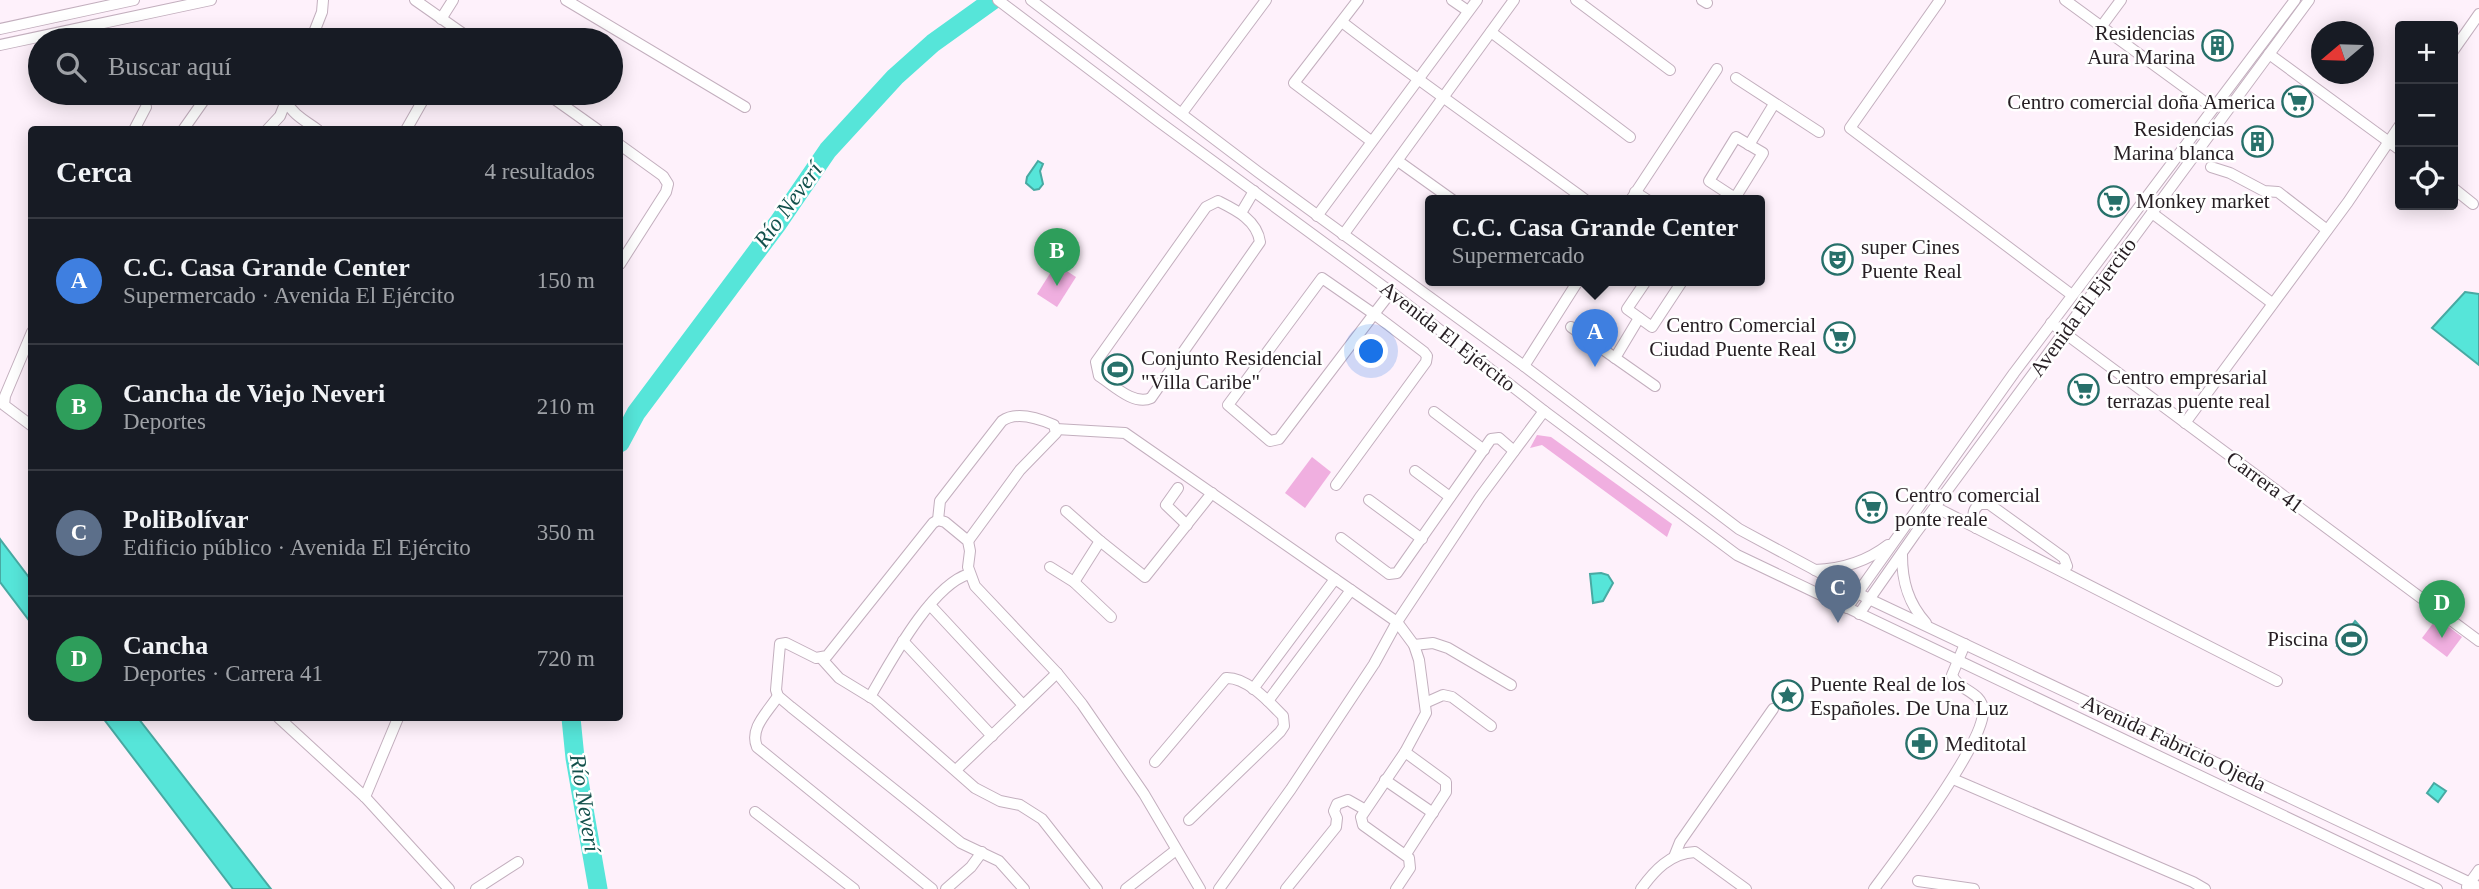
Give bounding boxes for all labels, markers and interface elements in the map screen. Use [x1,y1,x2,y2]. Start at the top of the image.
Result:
place label: Residencias Aura Marina [2087,21,2196,69]
north arrow [2311,21,2374,84]
map controls [2395,21,2458,210]
button: + [2395,21,2458,84]
search box [28,28,623,105]
building icon: Residencias Aura Marina [2201,28,2235,62]
icon: search [52,48,90,86]
text: Buscar aquí [108,52,231,81]
button: − [2395,84,2458,147]
supermarket icon: Centro comercial doña America [2281,85,2315,119]
place label: Centro comercial doña America [2007,90,2276,114]
place label: Residencias Marina blanca [2113,117,2235,165]
building icon: Residencias Marina blanca [2240,124,2274,158]
button: locate [2395,147,2458,210]
text: Cerca [56,155,132,188]
water label: Río Neverí [748,155,829,253]
text: 4 resultados [484,159,595,184]
supermarket icon: Monkey market [2096,184,2130,218]
place label: Monkey market [2136,189,2270,213]
popup [1425,195,1765,286]
text: C.C. Casa Grande Center [1452,213,1738,242]
pin: B [1034,228,1080,286]
street label: Avenida El Ejercito [2025,233,2141,381]
place label: super Cines Puente Real [1861,235,1962,283]
theatre icon: super Cines Puente Real [1821,242,1855,276]
text: Supermercado [1452,243,1585,268]
text: C.C. Casa Grande Center [123,253,410,282]
text: A [71,268,87,293]
text: 150 m [537,268,595,293]
street label: Avenida El Ejército [1376,276,1520,396]
text: Supermercado · Avenida El Ejército [123,283,455,308]
pin: A [1572,309,1618,367]
place label: Centro Comercial Ciudad Puente Real [1649,313,1816,361]
supermarket icon: Centro Comercial Ciudad Puente Real [1822,320,1856,354]
your location [1354,334,1388,368]
place label: Conjunto Residencial "Villa Caribe" [1141,346,1323,394]
sports icon: Conjunto Residencial "Villa Caribe" [1101,353,1135,387]
place label: Centro empresarial terrazas puente real [2107,365,2270,413]
supermarket icon: Centro empresarial terrazas puente real [2067,372,2101,406]
text: Cancha de Viejo Neveri [123,379,385,408]
text: B [71,394,87,419]
text: 210 m [537,394,595,419]
text: Deportes [123,409,206,434]
street label: Carrera 41 [2222,446,2308,518]
place label: Centro comercial ponte reale [1895,483,2040,531]
supermarket icon: Centro comercial ponte reale [1855,490,1889,524]
text: PoliBolívar [123,505,249,534]
text: C [71,520,87,545]
text: 350 m [537,520,595,545]
text: Edificio público · Avenida El Ejército [123,535,471,560]
pin: C [1815,565,1861,623]
pin: D [2419,580,2465,638]
sports icon: Piscina [2334,622,2368,656]
place label: Piscina [2267,627,2329,651]
text: Cancha [123,631,208,660]
text: D [71,646,87,671]
text: 720 m [537,646,595,671]
text: Deportes · Carrera 41 [123,661,323,686]
place label: Puente Real de los Españoles. De Una Luz [1810,672,2008,720]
place icon: Puente Real de los Españoles. De Una Luz [1770,679,1804,713]
street label: Avenida Fabricio Ojeda [2078,690,2270,796]
pharmacy icon: Meditotal [1905,727,1939,761]
place label: Meditotal [1945,732,2027,756]
water label: Río Neverí [565,751,605,856]

